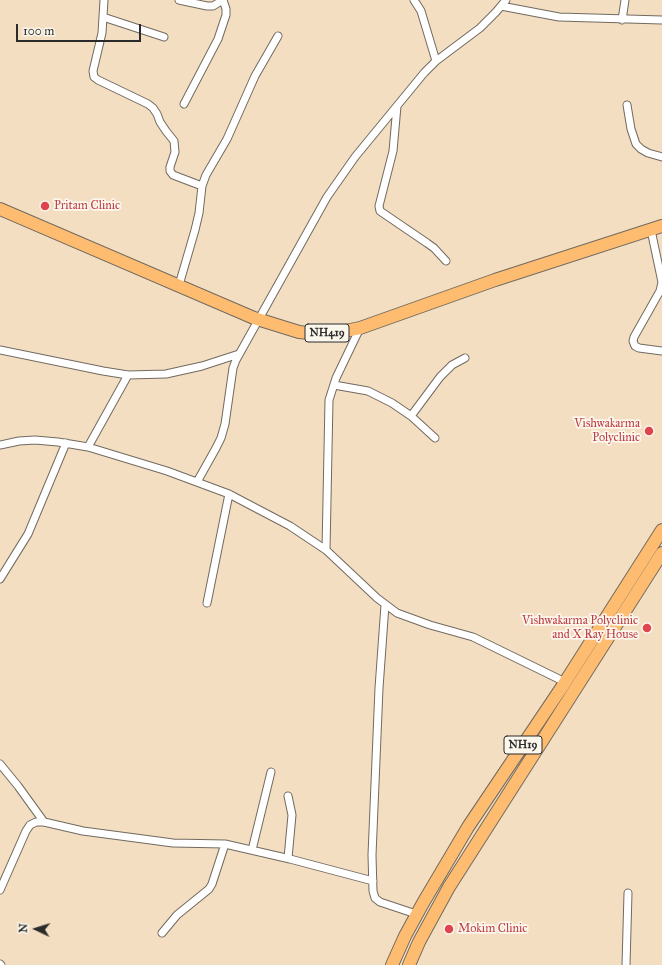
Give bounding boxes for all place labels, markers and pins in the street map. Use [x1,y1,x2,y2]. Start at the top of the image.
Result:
place label: Pritam Clinic [54,199,120,213]
marker: Pritam Clinic [39,200,51,212]
place label: Vishwakarma Polyclinic [574,417,640,445]
marker: Vishwakarma Polyclinic [643,425,655,437]
place label: Vishwakarma Polyclinic and X Ray House [522,614,638,642]
marker: Vishwakarma Polyclinic and X Ray House [641,622,653,634]
place label: Mokim Clinic [458,922,527,936]
marker: Mokim Clinic [443,923,455,935]

